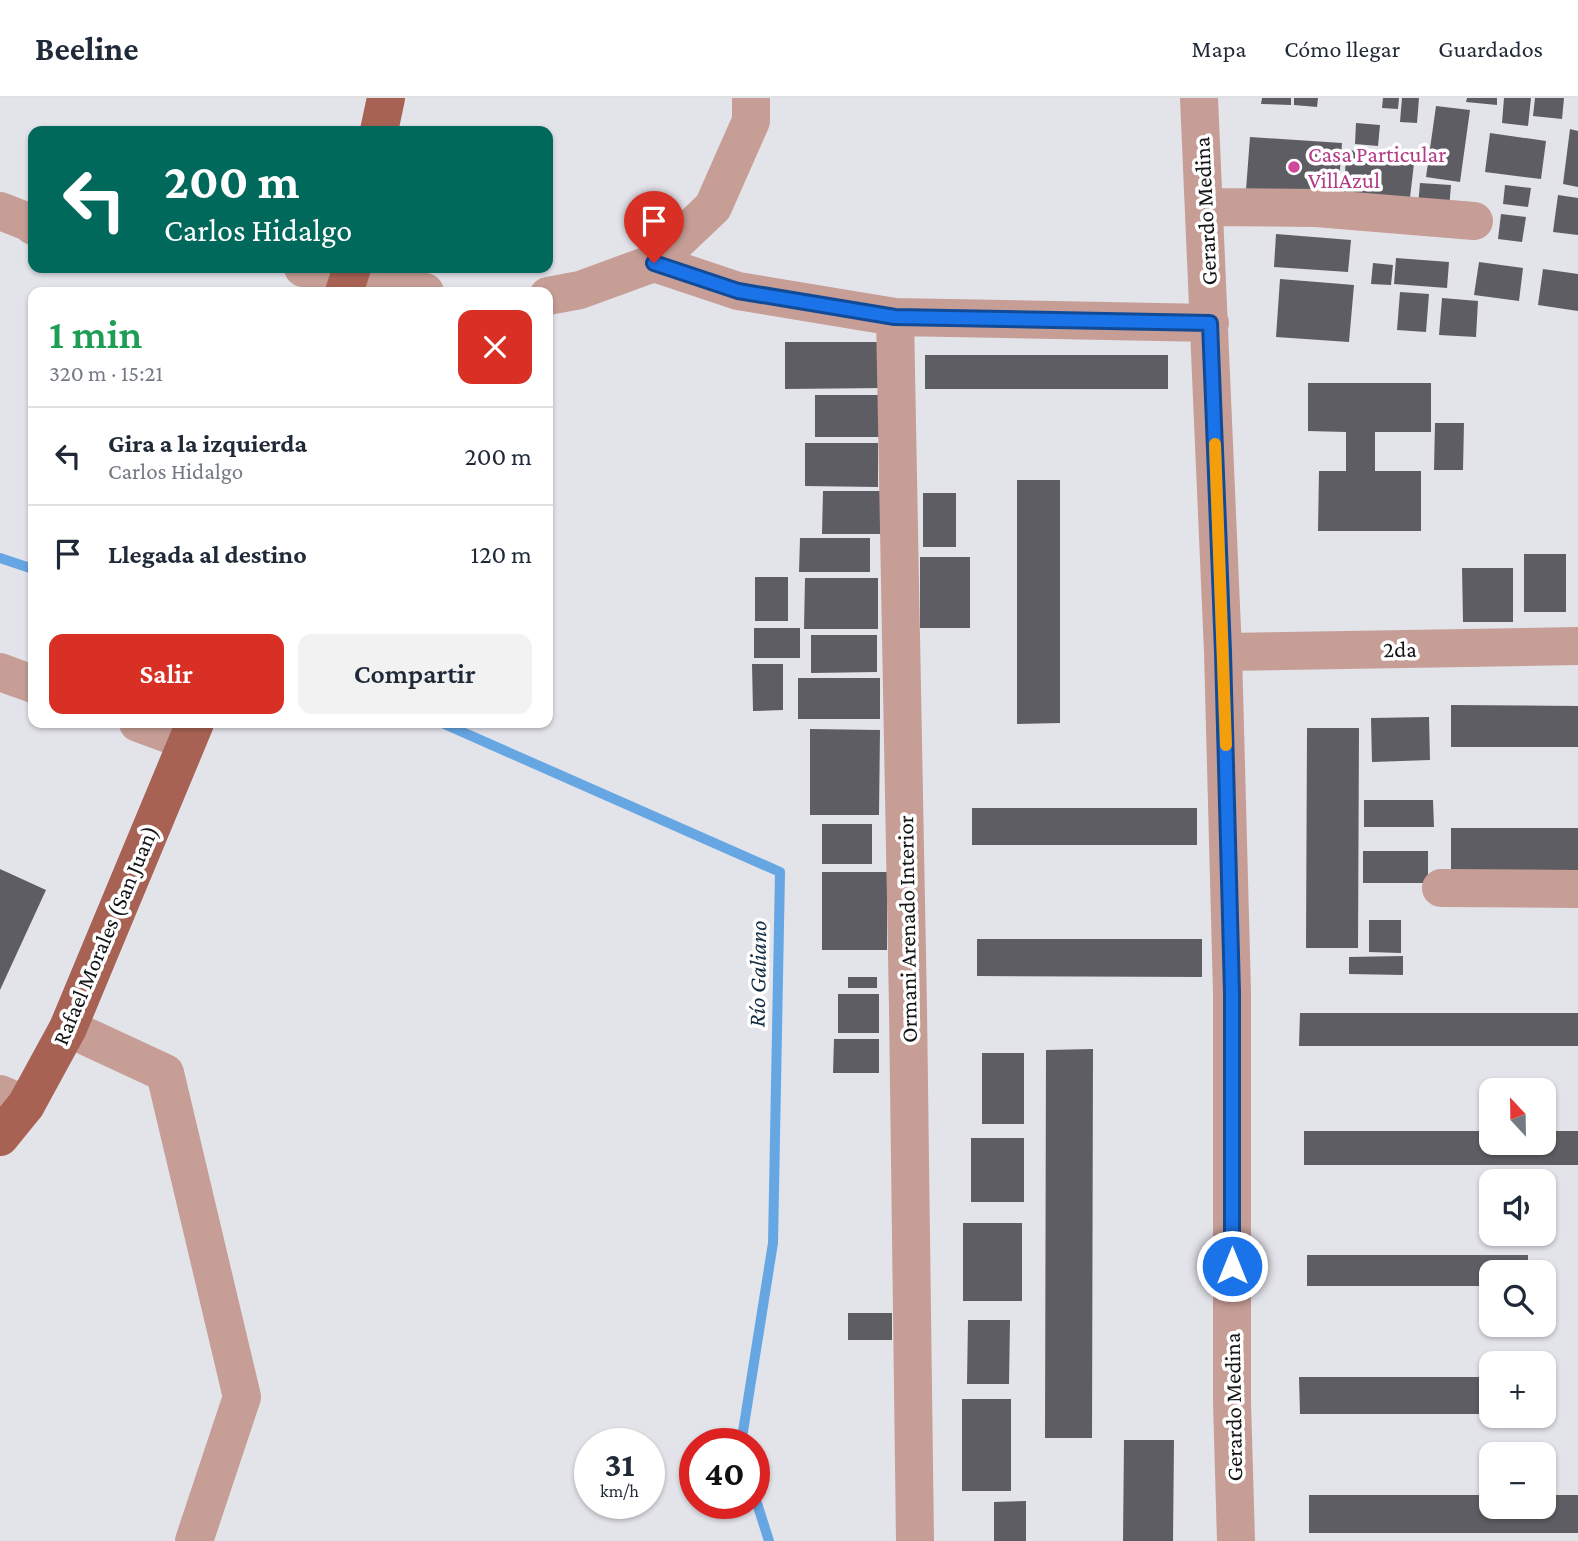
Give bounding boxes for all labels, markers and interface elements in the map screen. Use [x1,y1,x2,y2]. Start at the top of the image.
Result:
text: Beeline [35,30,139,67]
text: Mapa [1192,35,1246,62]
text: Cómo llegar [1284,35,1400,62]
text: Guardados [1438,35,1543,62]
street label: Gerardo Medina [1188,136,1222,286]
place label: Casa Particular VillAzul [1308,141,1446,193]
icon: left [49,154,140,245]
text: 200 m [164,154,299,209]
marker: Casa Particular VillAzul [1286,159,1302,175]
pin [624,191,684,263]
icon: arrive [635,202,673,240]
text: Carlos Hidalgo [164,212,352,248]
text: 1 min [49,310,142,357]
button: close [458,310,532,384]
text: 320 m · 15:21 [49,360,163,386]
text: Gira a la izquierda [108,429,307,458]
icon: left [49,437,87,475]
text: 200 m [464,442,532,471]
text: Carlos Hidalgo [108,458,243,484]
icon: arrive [49,535,87,573]
text: Llegada al destino [108,540,307,569]
text: 120 m [471,540,532,569]
button: Salir [49,634,284,714]
button: Compartir [298,634,532,714]
street label: 2da [1383,636,1417,662]
street label: Ormani Arenado Interior [892,815,922,1043]
street label: Rafael Morales (San Juan) [47,821,164,1049]
water label: Río Galiano [743,920,771,1028]
north arrow [1479,1078,1556,1155]
map controls [1479,1078,1556,1519]
button: sound [1479,1169,1556,1246]
position arrow [1195,1229,1269,1303]
button: search [1479,1260,1556,1337]
street label: Gerardo Medina [1219,1332,1247,1482]
button: + [1479,1351,1556,1428]
speed limit sign: 40 [679,1428,770,1519]
button: − [1479,1442,1556,1519]
text: 31 [604,1445,635,1484]
text: km/h [600,1481,639,1501]

